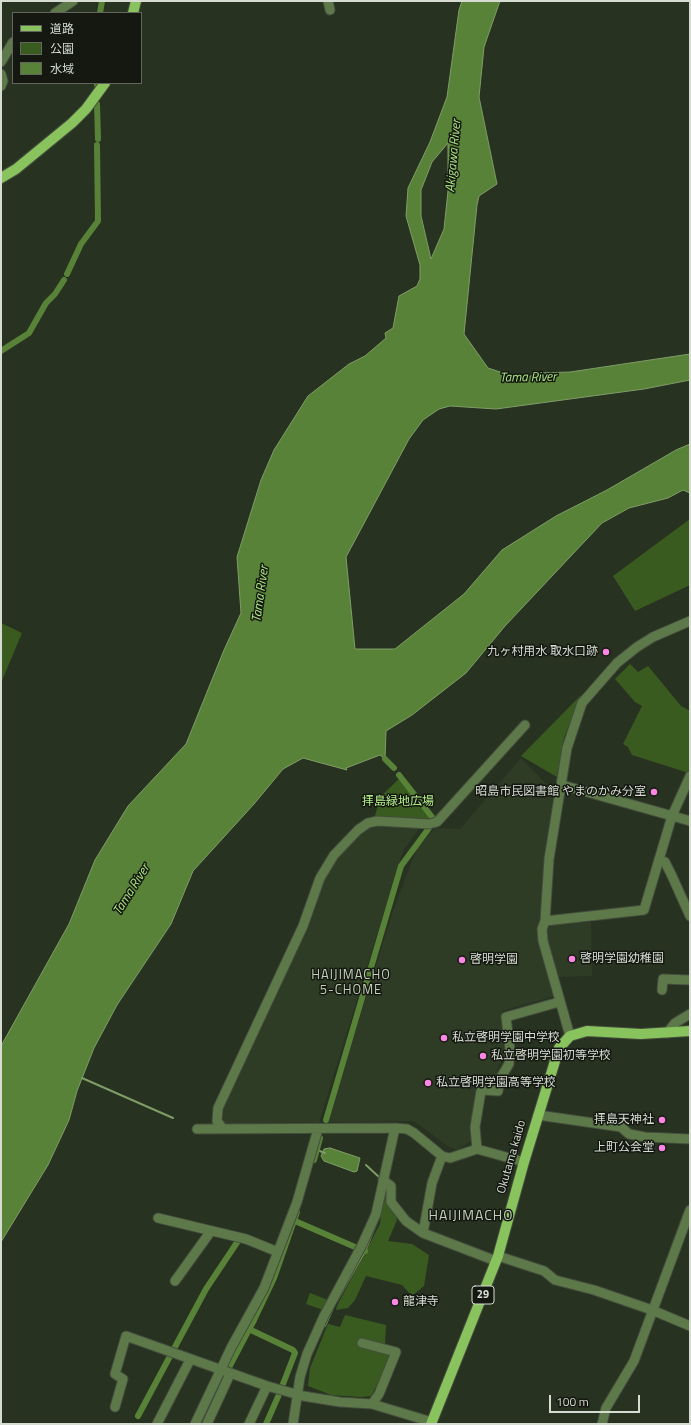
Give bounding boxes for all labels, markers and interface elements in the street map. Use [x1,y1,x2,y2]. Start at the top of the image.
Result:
legend [12,12,142,84]
text: 道路 [50,19,74,38]
text: 公園 [50,39,74,58]
text: 水域 [50,59,74,78]
water label: Akigawa River [443,119,465,193]
water label: Tama River [499,370,557,386]
water label: Tama River [249,565,273,623]
place label: 九ヶ村用水 取水口跡 [487,645,598,659]
marker: 九ヶ村用水 取水口跡 [601,647,611,657]
place label: 昭島市民図書館 やまのかみ分室 [475,785,646,799]
marker: 昭島市民図書館 やまのかみ分室 [649,787,659,797]
park label: 拝島緑地広場 [362,795,434,809]
water label: Tama River [110,862,154,918]
place label: 啓明学園幼稚園 [580,952,664,966]
place label: 啓明学園 [470,953,518,967]
marker: 啓明学園幼稚園 [567,954,577,964]
marker: 啓明学園 [457,955,467,965]
district label: HAIJIMACHO 5-CHOME [311,968,391,999]
place label: 私立啓明学園中学校 [452,1031,560,1045]
marker: 私立啓明学園中学校 [439,1033,449,1043]
place label: 私立啓明学園初等学校 [491,1049,611,1063]
marker: 私立啓明学園初等学校 [478,1051,488,1061]
place label: 私立啓明学園高等学校 [436,1076,556,1090]
marker: 私立啓明学園高等学校 [423,1078,433,1088]
place label: 拝島天神社 [594,1113,654,1127]
marker: 拝島天神社 [657,1115,667,1125]
street label: Okutama kaido [495,1118,529,1196]
place label: 上町公会堂 [594,1141,654,1155]
marker: 上町公会堂 [657,1143,667,1153]
district label: HAIJIMACHO [429,1209,513,1225]
road number: 29 [472,1286,494,1304]
place label: 龍津寺 [403,1295,439,1309]
marker: 龍津寺 [390,1297,400,1307]
scale bar [551,1387,642,1413]
text: 100 m [556,1392,589,1411]

